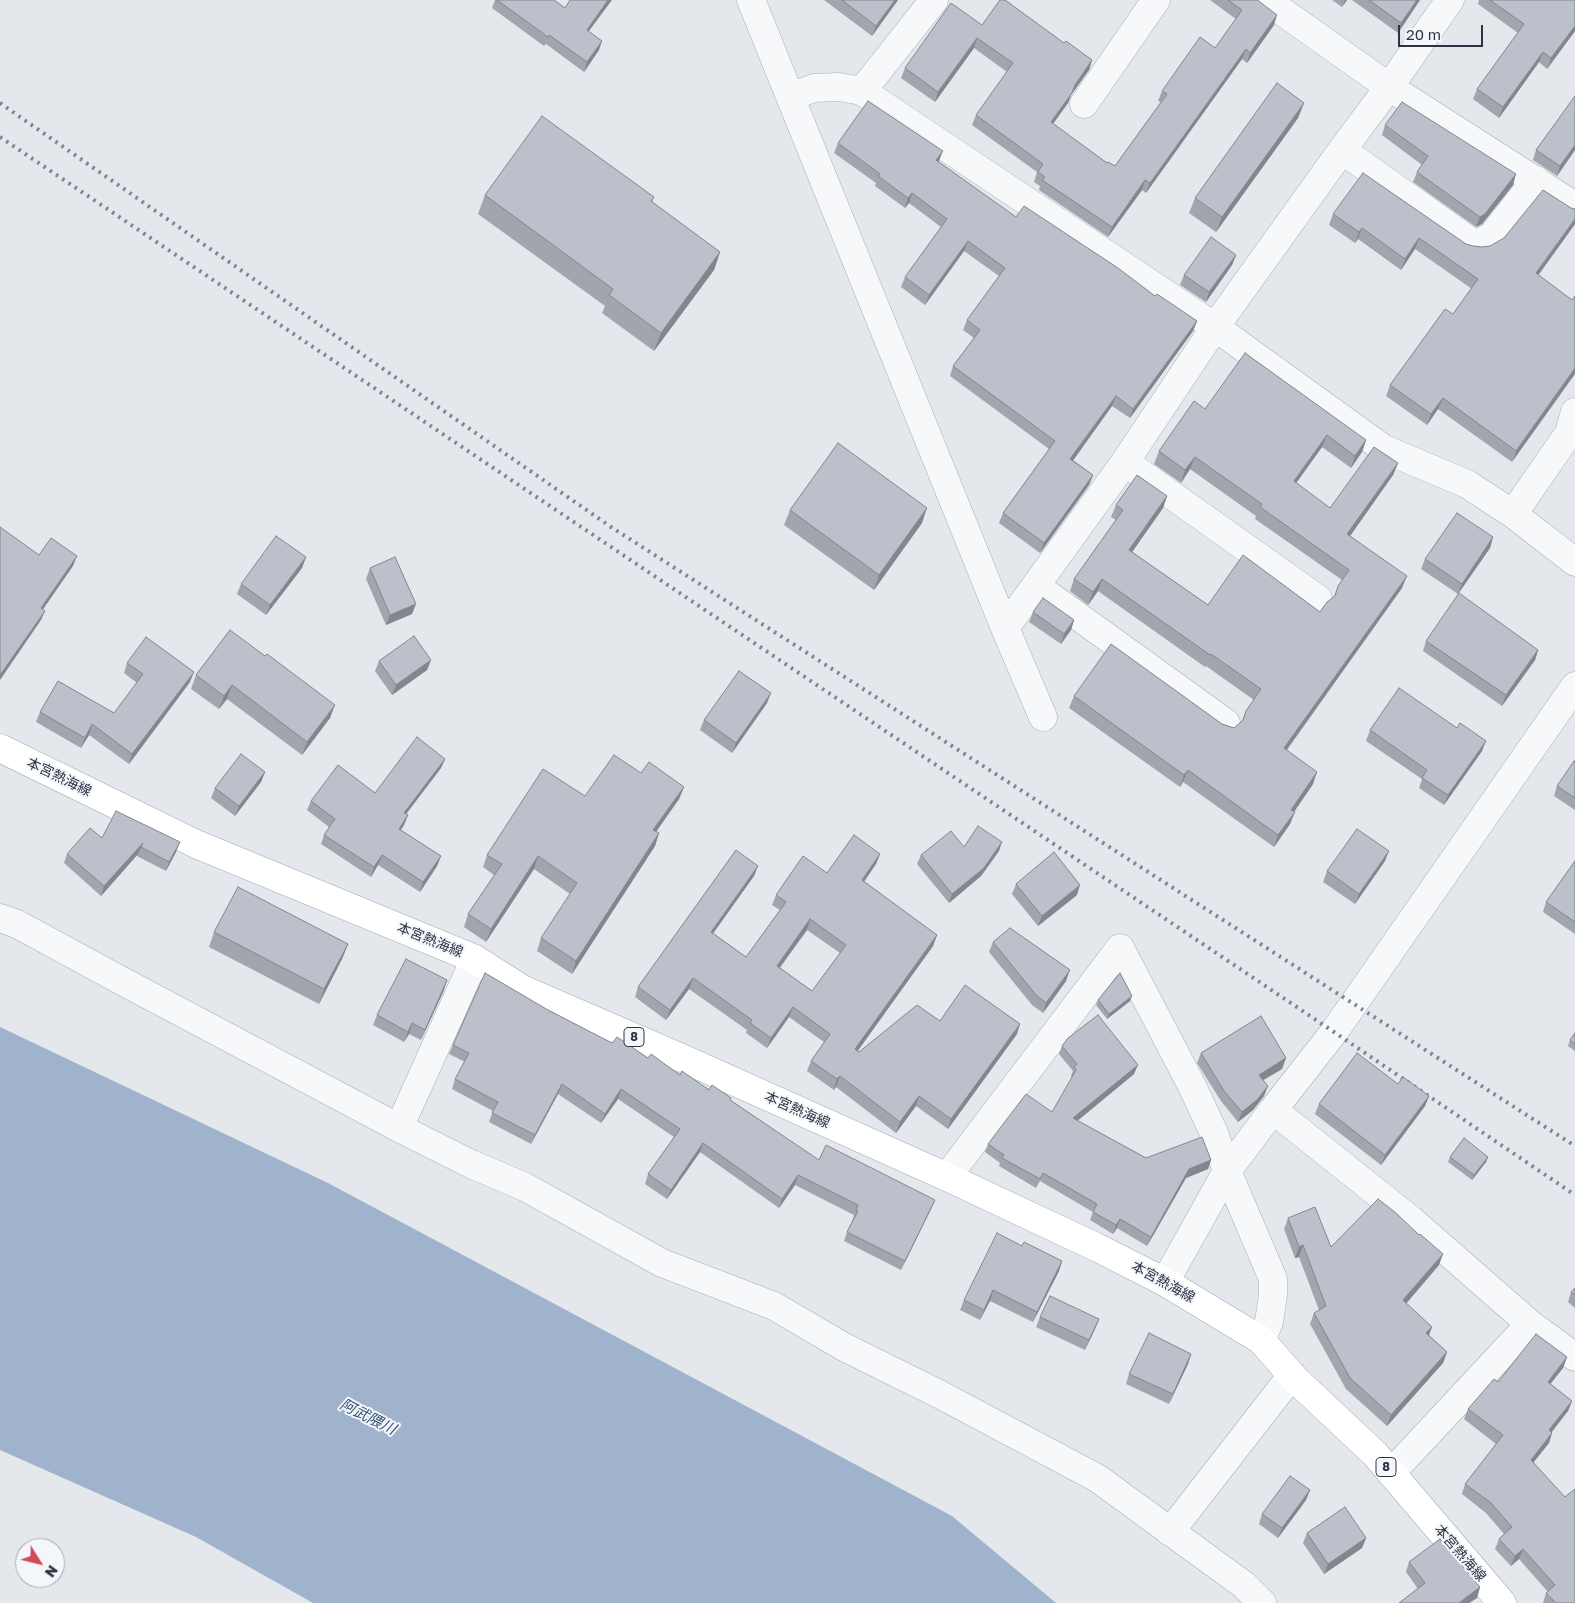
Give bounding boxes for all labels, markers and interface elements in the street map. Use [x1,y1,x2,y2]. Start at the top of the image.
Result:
scale bar [1400,15,1485,47]
text: 20 m [1406,25,1441,43]
street label: 本宮熱海線 [24,754,94,800]
street label: 本宮熱海線 [394,919,466,961]
road number: 8 [624,1028,644,1046]
street label: 本宮熱海線 [762,1088,832,1132]
street label: 本宮熱海線 [1128,1258,1198,1306]
water label: 阿武隈川 [337,1395,399,1439]
road number: 8 [1376,1458,1396,1476]
street label: 本宮熱海線 [1431,1521,1489,1585]
north arrow [15,1538,65,1588]
text: N [42,1562,62,1581]

